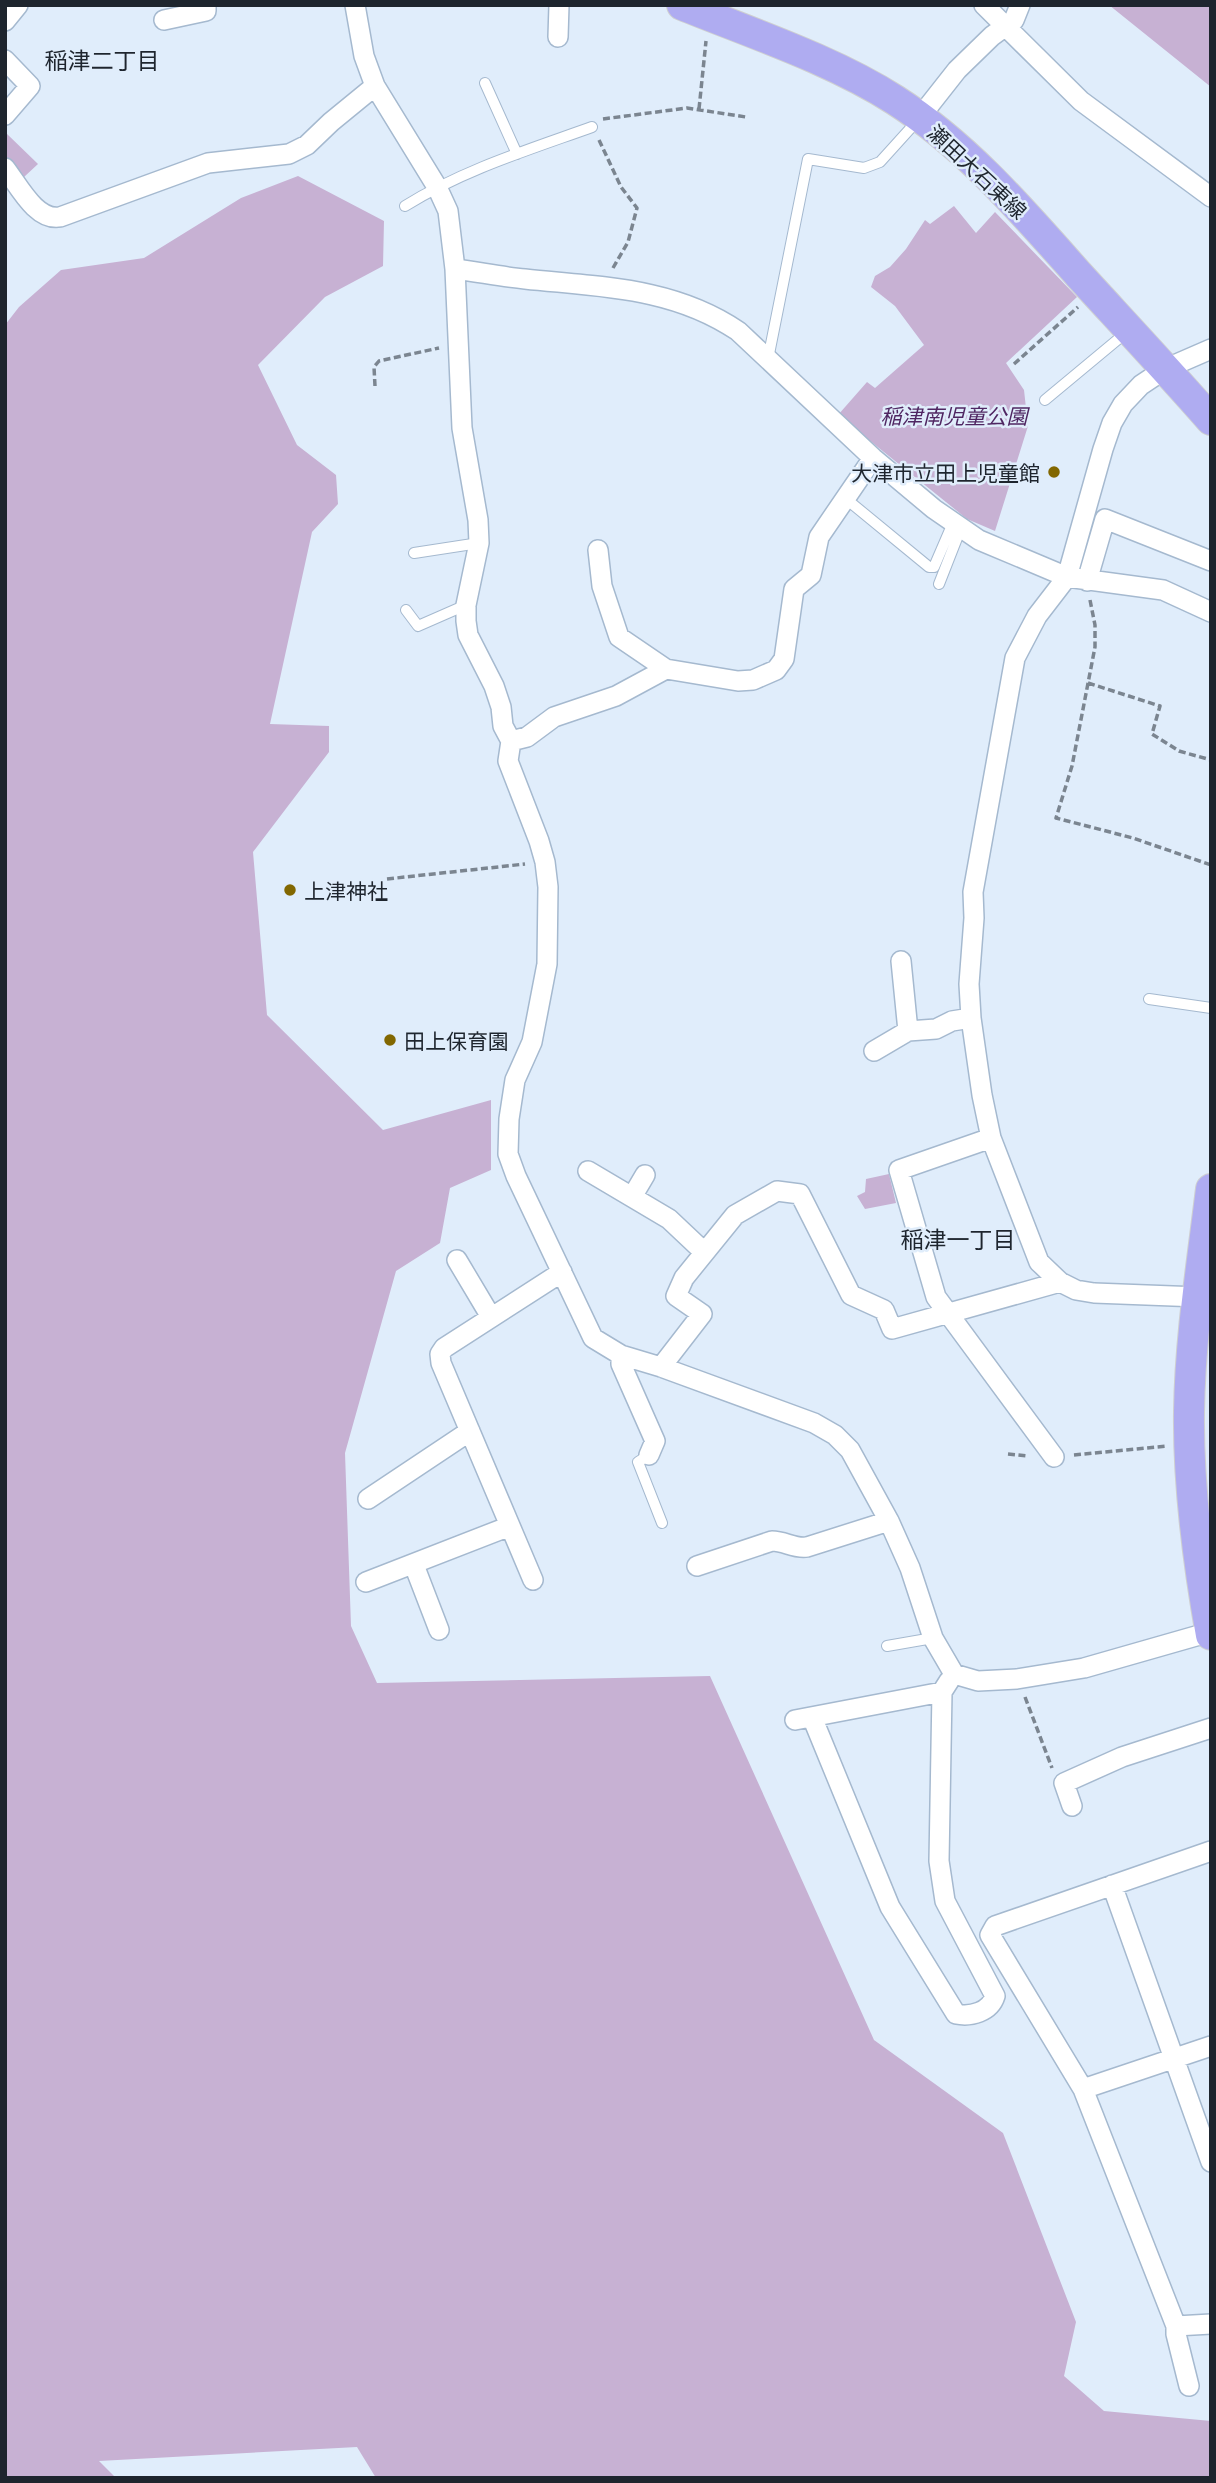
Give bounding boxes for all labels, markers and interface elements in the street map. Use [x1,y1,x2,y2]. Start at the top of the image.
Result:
district label: 稲津二丁目 [45,42,160,76]
street label: 瀬田大石東線 [922,117,1034,225]
park label: 稲津南児童公園 [881,400,1030,430]
place label: 大津市立田上児童館 [851,457,1040,487]
marker: 大津市立田上児童館 [1046,464,1062,480]
place label: 上津神社 [304,875,388,905]
marker: 上津神社 [282,882,298,898]
place label: 田上保育園 [404,1025,509,1055]
marker: 田上保育園 [382,1032,398,1048]
district label: 稲津一丁目 [901,1221,1016,1255]

